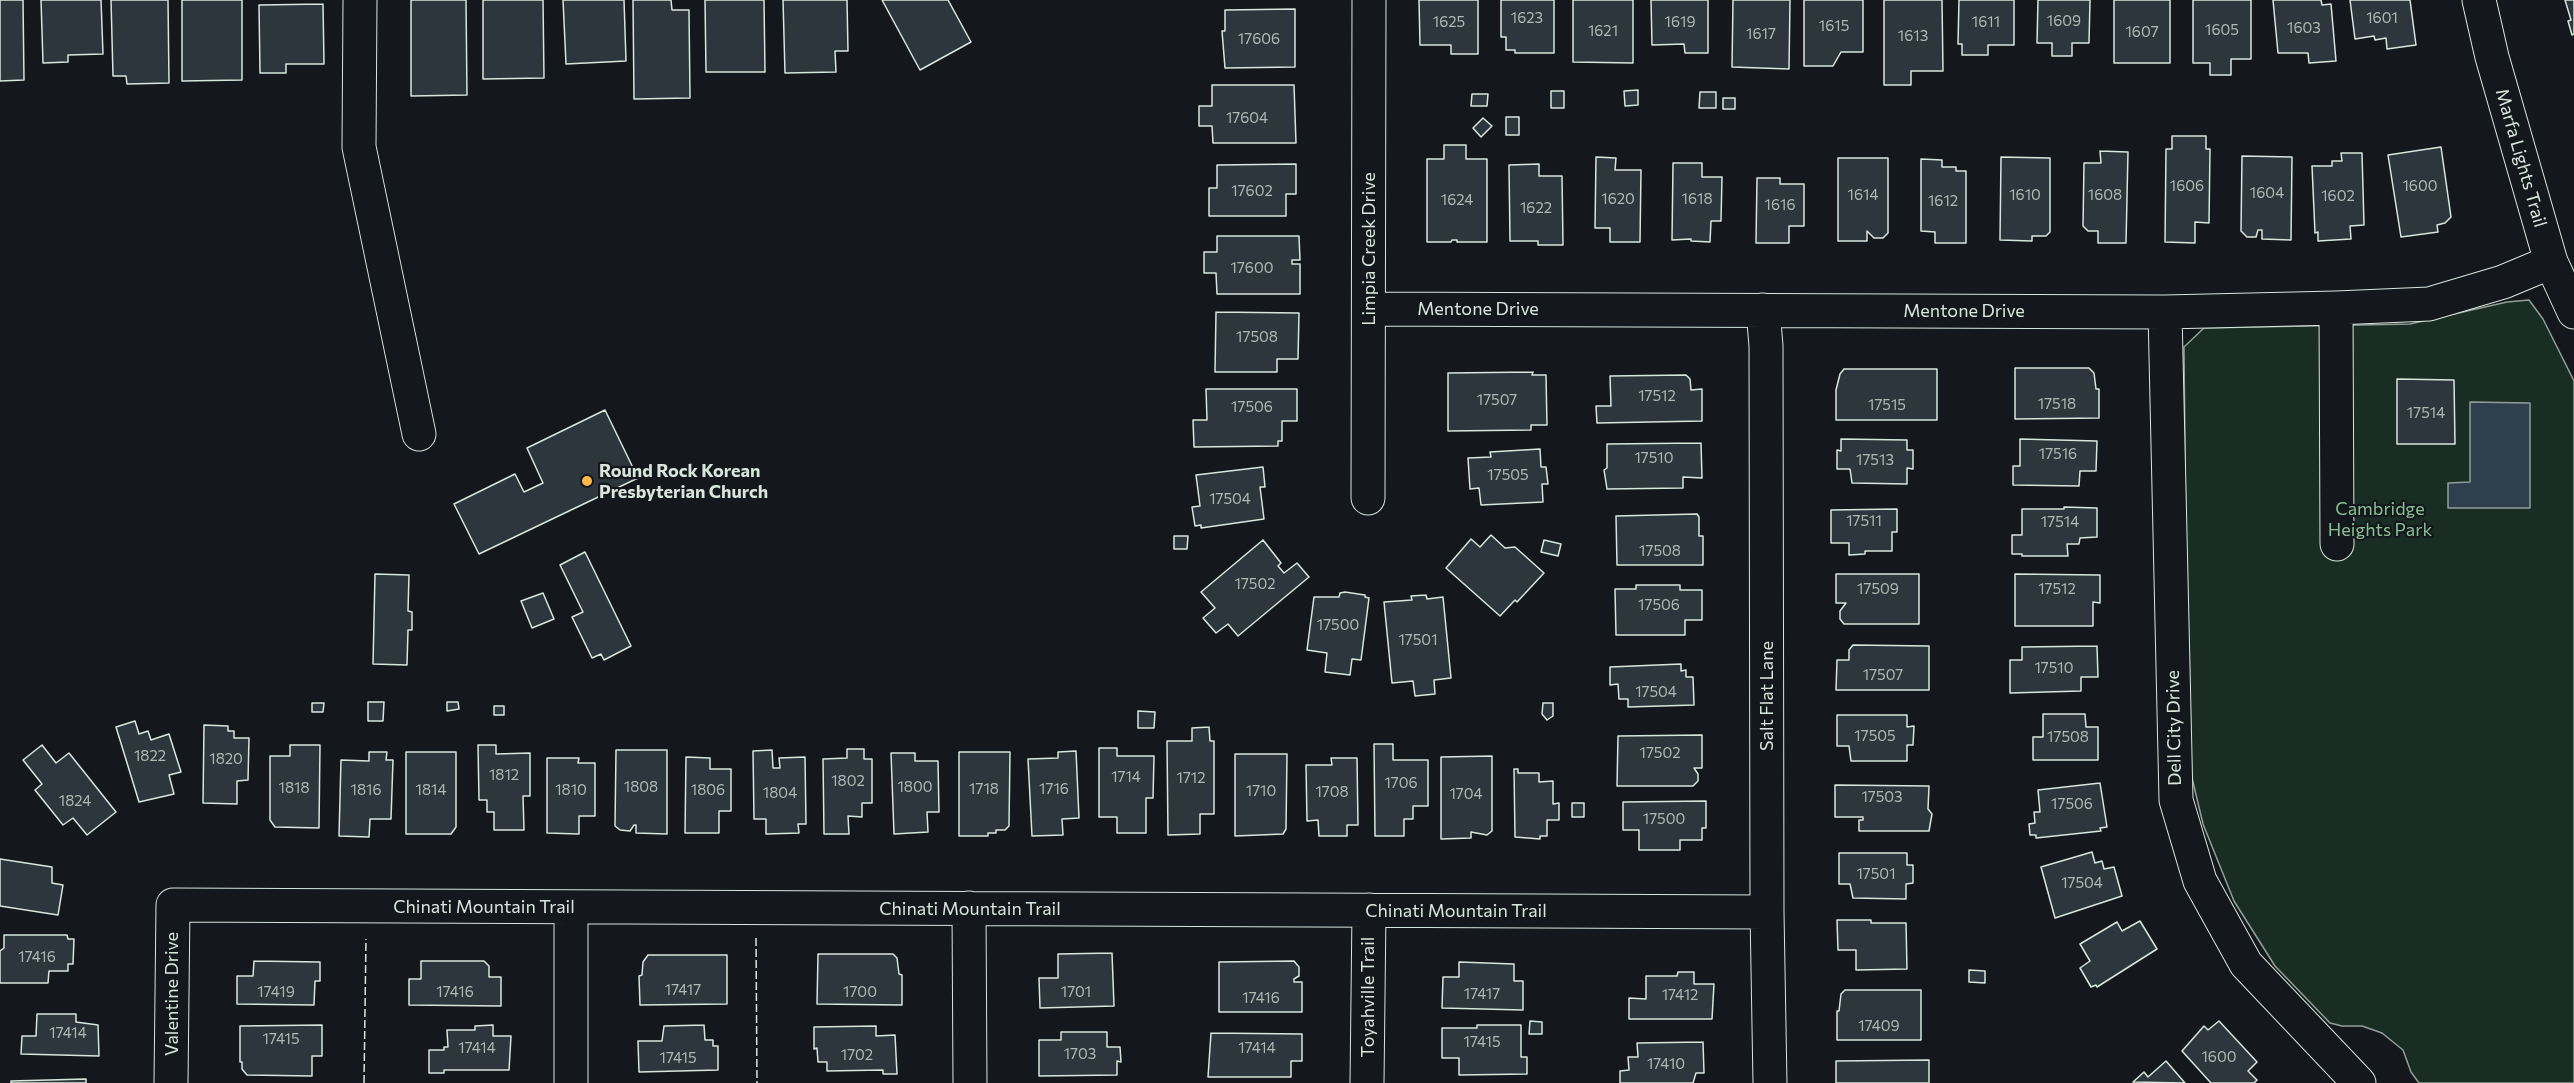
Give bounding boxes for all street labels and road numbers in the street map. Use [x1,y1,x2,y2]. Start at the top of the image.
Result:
street label: Marfa Lights Trail [2491,86,2551,230]
street label: Limpia Creek Drive [1358,172,1380,326]
street label: Mentone Drive [1417,298,1539,320]
street label: Mentone Drive [1903,300,2025,322]
street label: Salt Flat Lane [1756,641,1778,751]
street label: Dell City Drive [2162,670,2186,786]
street label: Chinati Mountain Trail [393,896,575,918]
street label: Chinati Mountain Trail [879,898,1061,920]
street label: Chinati Mountain Trail [1365,900,1547,922]
street label: Valentine Drive [161,932,183,1056]
street label: Toyahville Trail [1357,937,1379,1057]

